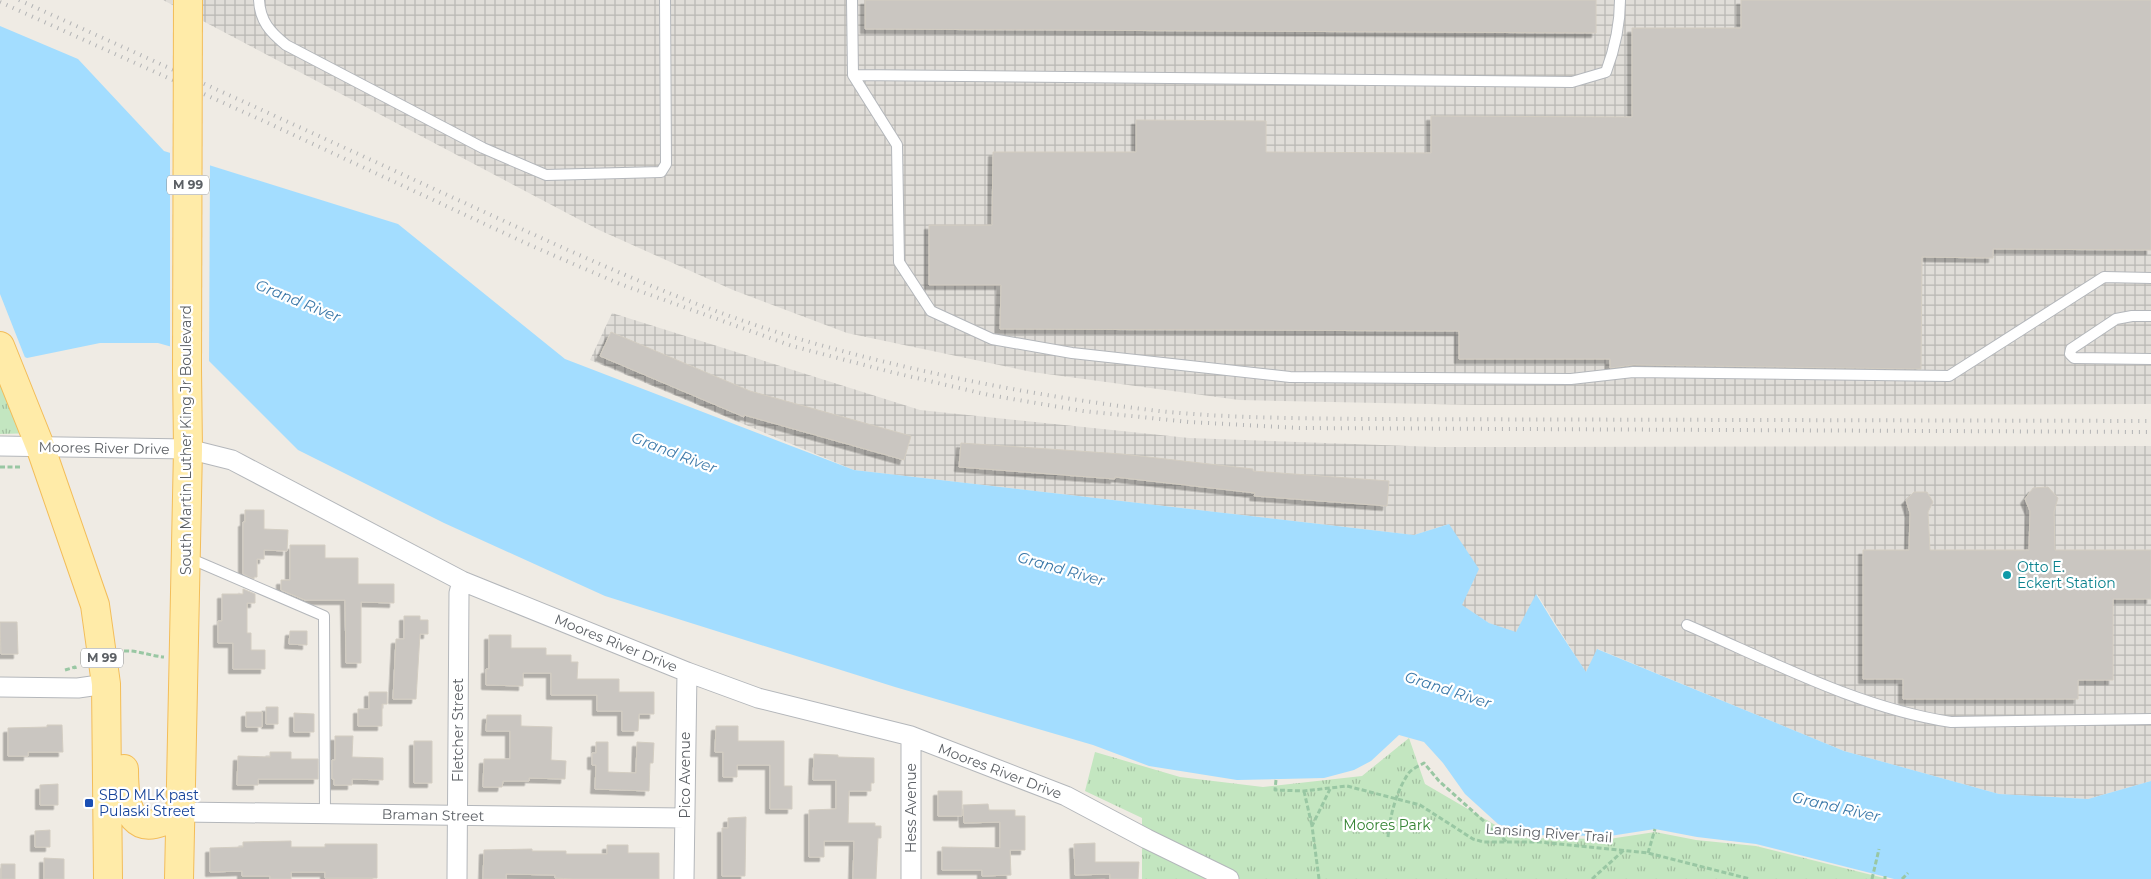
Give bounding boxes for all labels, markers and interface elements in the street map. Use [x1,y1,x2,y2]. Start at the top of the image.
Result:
road number: M 99 [167,176,209,194]
water label: Grand River [253,275,344,327]
street label: South Martin Luther King Jr Boulevard [177,305,195,575]
water label: Grand River [629,428,720,478]
street label: Moores River Drive [38,438,170,458]
water label: Grand River [1015,547,1108,590]
place label: Otto E. Eckert Station [2017,558,2116,592]
marker: Otto E. Eckert Station [2001,569,2013,581]
street label: Moores River Drive [552,610,680,676]
road number: M 99 [81,648,123,668]
water label: Grand River [1403,667,1495,713]
street label: Fletcher Street [449,678,467,782]
street label: Pico Avenue [676,732,694,818]
street label: Moores River Drive [936,739,1064,803]
street label: Hess Avenue [902,763,920,853]
place label: SBD MLK past Pulaski Street [99,786,199,820]
water label: Grand River [1790,787,1883,826]
marker: SBD MLK past Pulaski Street [83,797,95,809]
street label: Braman Street [382,805,485,825]
park label: Moores Park [1343,816,1431,834]
street label: Lansing River Trail [1485,820,1613,846]

